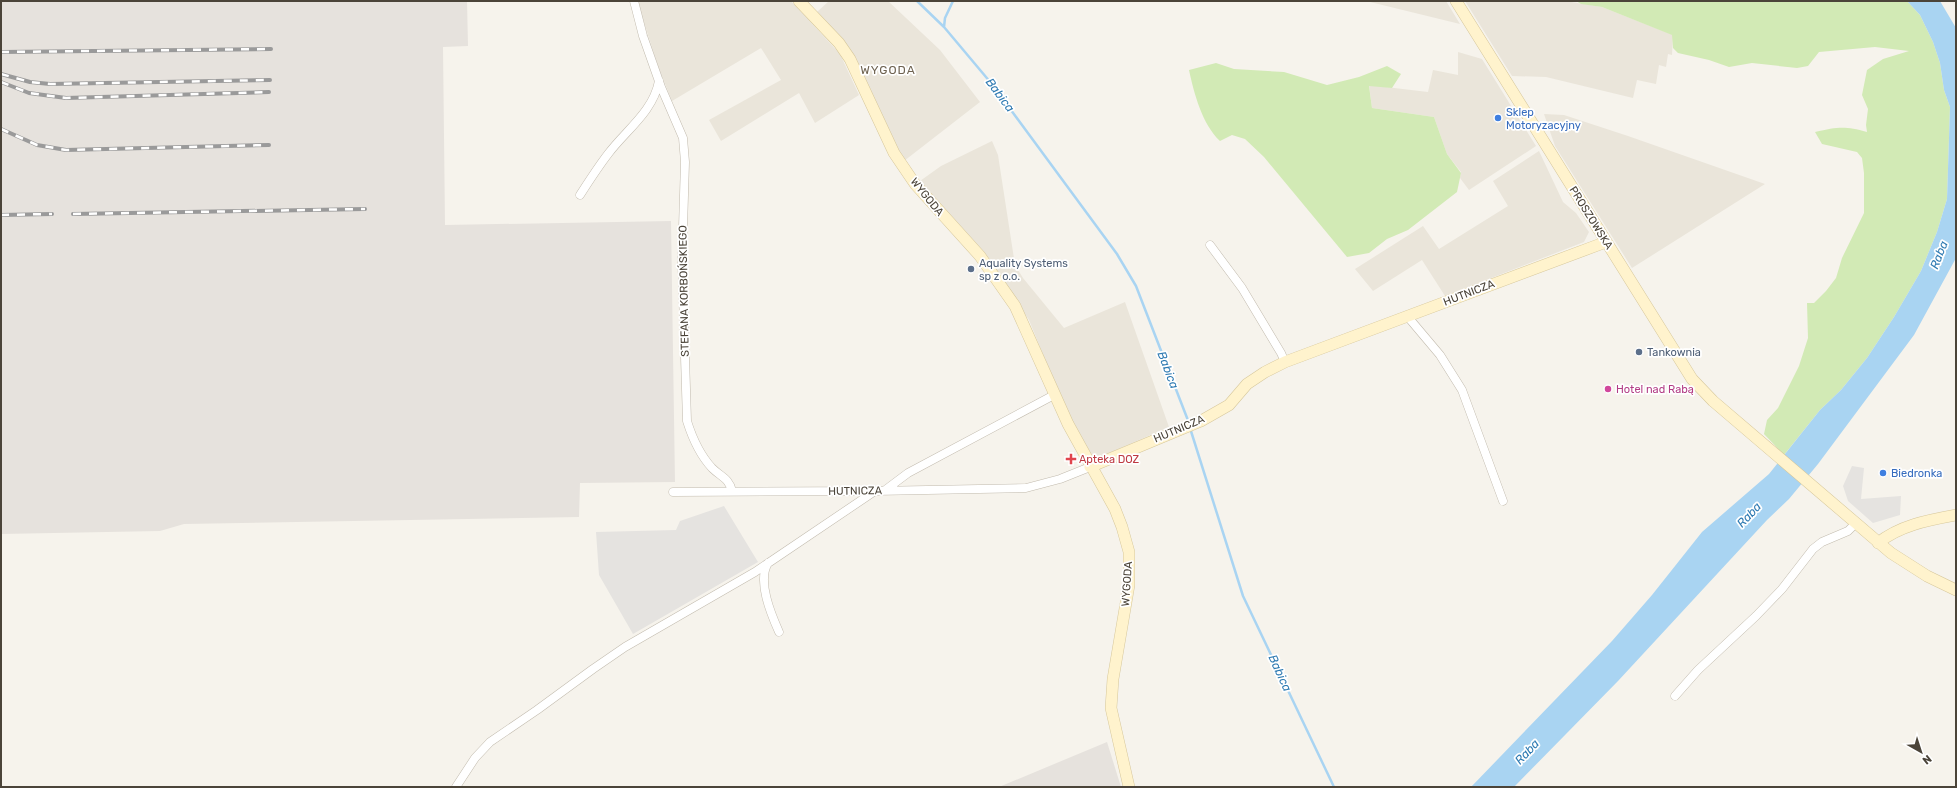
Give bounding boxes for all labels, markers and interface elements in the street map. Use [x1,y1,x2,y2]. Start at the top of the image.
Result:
district label: WYGODA [860,63,916,77]
water label: Babica [983,75,1017,115]
place label: Sklep Motoryzacyjny [1506,106,1581,132]
marker: Sklep Motoryzacyjny [1493,113,1503,123]
street label: WYGODA [908,175,947,219]
street label: PROSZOWSKA [1566,184,1616,252]
street label: STEFANA KORBOŃSKIEGO [676,225,692,357]
water label: Raba [1927,239,1951,271]
place label: Aquality Systems sp z o.o. [979,257,1068,283]
marker: Aquality Systems sp z o.o. [966,264,976,274]
street label: HUTNICZA [1442,277,1497,309]
place label: Tankownia [1647,346,1701,359]
marker: Tankownia [1634,347,1644,357]
water label: Babica [1155,349,1181,391]
place label: Hotel nad Rabą [1616,383,1694,396]
marker: Hotel nad Rabą [1603,384,1613,394]
street label: HUTNICZA [1152,412,1207,446]
place label: Apteka DOZ [1079,453,1140,466]
marker: Apteka DOZ [1066,454,1076,464]
place label: Biedronka [1891,467,1942,480]
marker: Biedronka [1878,468,1888,478]
street label: HUTNICZA [828,484,883,498]
water label: Raba [1734,500,1764,530]
street label: WYGODA [1119,560,1135,607]
water label: Babica [1265,652,1295,694]
north arrow [1901,732,1941,772]
water label: Raba [1512,737,1542,767]
text: N [1920,752,1934,767]

